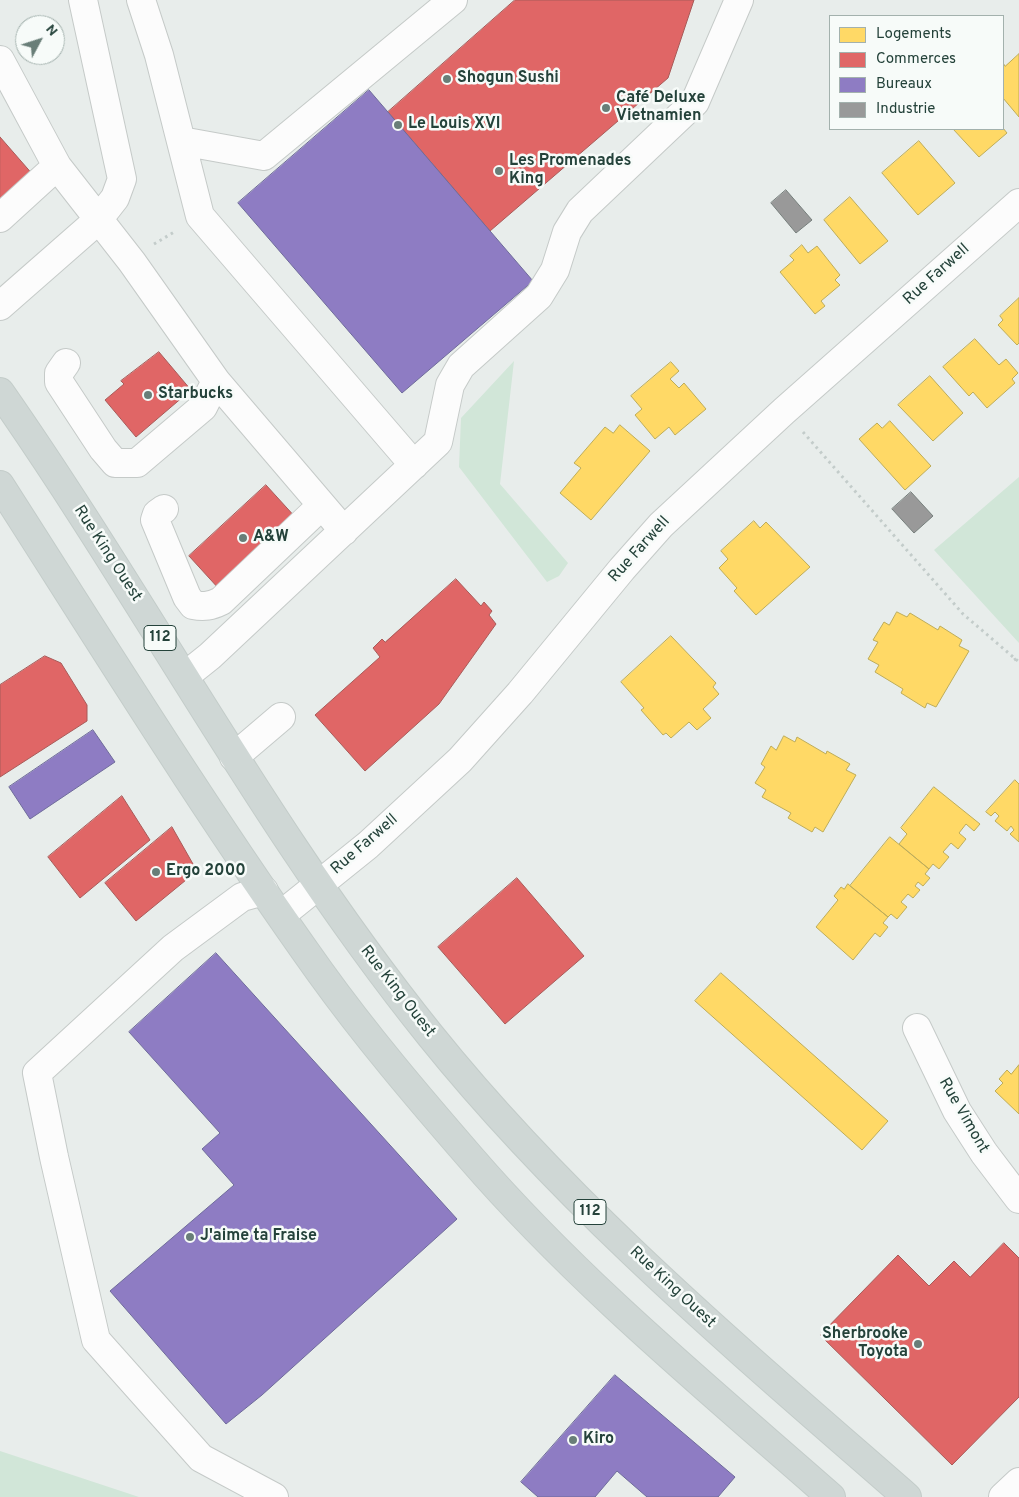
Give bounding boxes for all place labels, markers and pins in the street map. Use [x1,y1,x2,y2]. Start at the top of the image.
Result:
place label: Shogun Sushi [457,69,559,89]
marker: Shogun Sushi [441,73,453,85]
place label: Café Deluxe Vietnamien [616,89,705,127]
marker: Café Deluxe Vietnamien [600,102,612,114]
place label: Le Louis XVI [408,115,500,135]
marker: Le Louis XVI [392,119,404,131]
place label: Les Promenades King [509,152,631,190]
marker: Les Promenades King [493,165,505,177]
place label: Starbucks [158,385,233,405]
marker: Starbucks [142,389,154,401]
place label: A&W [253,528,289,548]
marker: A&W [237,532,249,544]
place label: Ergo 2000 [166,862,246,882]
marker: Ergo 2000 [150,866,162,878]
place label: J'aime ta Fraise [200,1227,317,1247]
marker: J'aime ta Fraise [184,1231,196,1243]
place label: Sherbrooke Toyota [822,1325,908,1363]
marker: Sherbrooke Toyota [912,1338,924,1350]
place label: Kiro [583,1430,614,1450]
marker: Kiro [567,1434,579,1446]

